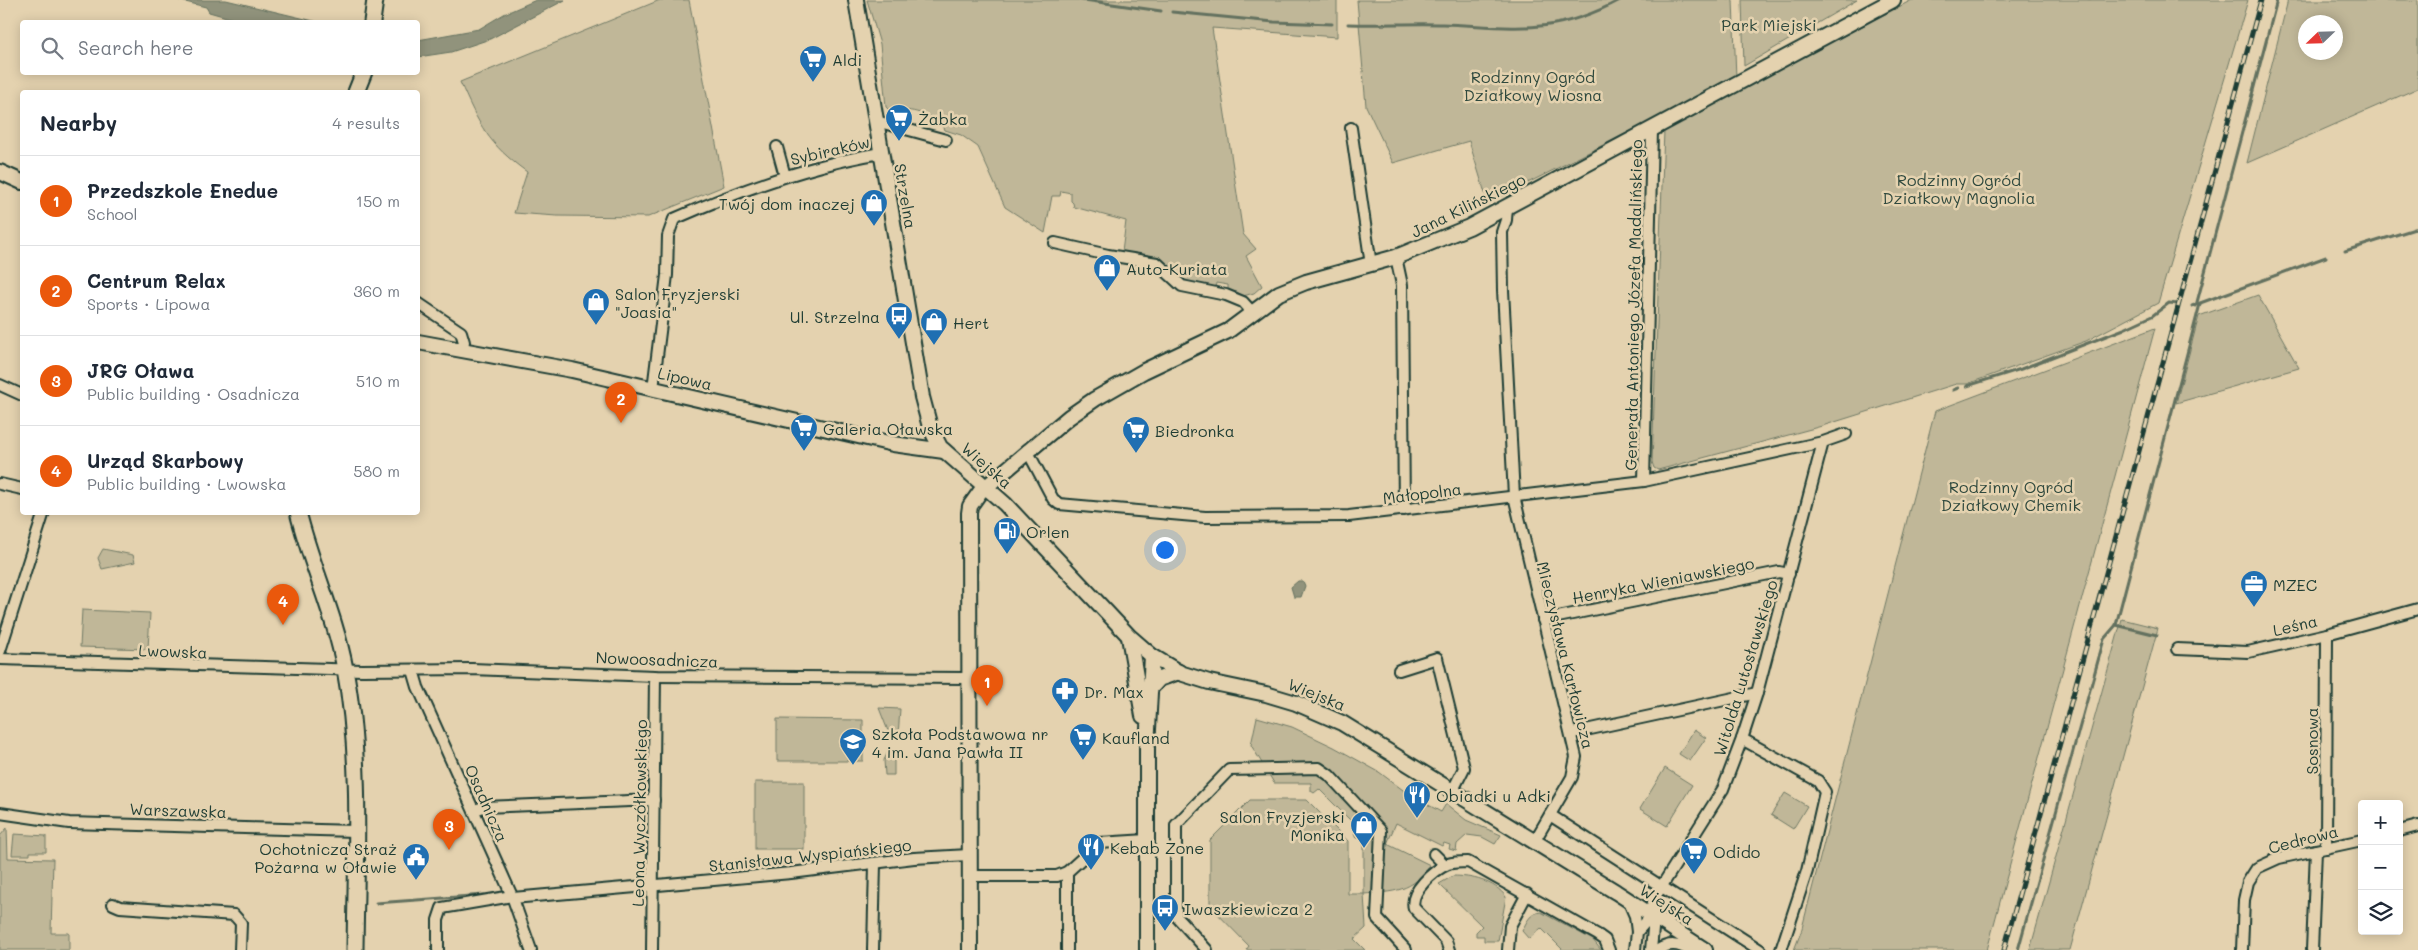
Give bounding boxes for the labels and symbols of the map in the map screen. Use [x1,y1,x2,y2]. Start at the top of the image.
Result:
park label: Park Miejski [1721,14,1817,35]
north arrow [2298,15,2343,60]
supermarket icon: Aldi [798,44,828,83]
place label: Aldi [832,49,862,70]
park label: Rodzinny Ogród Działkowy Wiosna [1464,66,1602,105]
supermarket icon: Żabka [884,103,914,142]
place label: Żabka [918,108,967,129]
street label: Sybiraków [788,131,872,169]
street label: Generała Antoniego Józefa Madalińskiego [1620,139,1646,471]
street label: Strzelna [890,162,922,230]
street label: Jana Kilińskiego [1407,168,1529,242]
park label: Rodzinny Ogród Działkowy Magnolia [1883,169,2035,208]
shop icon: Twój dom inaczej [859,188,889,227]
place label: Twój dom inaczej [719,193,855,214]
shop icon: Auto-Kuriata [1092,253,1122,292]
place label: Auto-Kuriata [1126,258,1228,279]
place label: Salon Fryzjerski "Joasia" [615,283,740,322]
shop icon: Salon Fryzjerski "Joasia" [581,287,611,326]
bus stop icon: Ul. Strzelna [884,301,914,340]
place label: Ul. Strzelna [790,306,880,327]
shop icon: Hert [919,307,949,346]
place label: Hert [953,312,989,333]
street label: Lipowa [656,362,714,394]
pin: 2 [605,382,637,423]
supermarket icon: Galeria Oławska [789,413,819,452]
supermarket icon: Biedronka [1121,415,1151,454]
place label: Galeria Oławska [823,418,953,439]
place label: Biedronka [1155,420,1235,441]
street label: Wiejska [957,437,1017,493]
park label: Rodzinny Ogród Działkowy Chemik [1941,476,2081,515]
street label: Małopolna [1381,478,1463,508]
fuel station icon: Orlen [992,516,1022,555]
place label: Orlen [1026,521,1070,542]
your location [1152,537,1178,563]
street label: Henryka Wieniawskiego [1570,552,1756,608]
street label: Mieczysława Karłowicza [1533,559,1599,751]
office icon: MZEC [2239,569,2269,608]
place label: MZEC [2273,574,2317,595]
street label: Witolda Lutosławskiego [1708,577,1782,759]
pin: 4 [267,584,299,625]
street label: Leśna [2271,610,2319,640]
street label: Lwowska [138,639,208,663]
street label: Nowoosadnicza [595,646,719,672]
pin: 1 [971,665,1003,706]
street label: Wiejska [1285,673,1349,715]
pharmacy icon: Dr. Max [1050,676,1080,715]
place label: Dr. Max [1084,681,1144,702]
street label: Sosnowa [2301,707,2322,775]
street label: Leona Wyczółkowskiego [627,719,651,907]
supermarket icon: Kaufland [1068,722,1098,761]
place label: Szkoła Podstawowa nr 4 im. Jana Pawła II [872,723,1048,762]
school or university icon: Szkoła Podstawowa nr 4 im. Jana Pawła II [838,727,868,766]
place label: Kaufland [1102,727,1170,748]
street label: Osadnicza [461,761,513,845]
restaurant icon: Obiadki u Adki [1402,780,1432,819]
place label: Obiadki u Adki [1436,785,1551,806]
street label: Warszawska [129,798,227,822]
place label: Salon Fryzjerski Monika [1220,806,1345,845]
pin: 3 [433,809,465,850]
shop icon: Salon Fryzjerski Monika [1349,810,1379,849]
street label: Cedrowa [2266,820,2340,858]
restaurant icon: Kebab Zone [1076,832,1106,871]
street label: Stanisława Wyspiańskiego [708,834,912,876]
supermarket icon: Odido [1679,836,1709,875]
place label: Kebab Zone [1110,837,1204,858]
place label: Ochotnicza Straż Pożarna w Oławie [255,838,397,877]
place label: Odido [1713,841,1760,862]
public building icon: Ochotnicza Straż Pożarna w Oławie [401,842,431,881]
street label: Wiejska [1636,879,1698,929]
bus stop icon: Iwaszkiewicza 2 [1150,893,1180,932]
place label: Iwaszkiewicza 2 [1184,898,1313,919]

